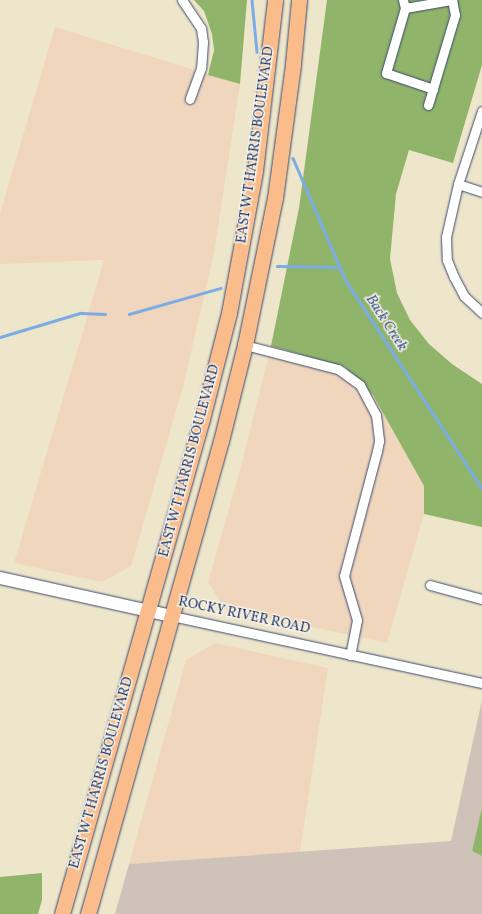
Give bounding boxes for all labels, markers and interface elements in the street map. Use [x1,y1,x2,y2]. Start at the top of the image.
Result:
street label: EAST W T HARRIS BOULEVARD [234,44,278,246]
water label: Back Creek [361,291,411,355]
street label: EAST W T HARRIS BOULEVARD [156,362,224,560]
street label: ROCKY RIVER ROAD [176,594,312,638]
street label: EAST W T HARRIS BOULEVARD [66,674,138,872]

